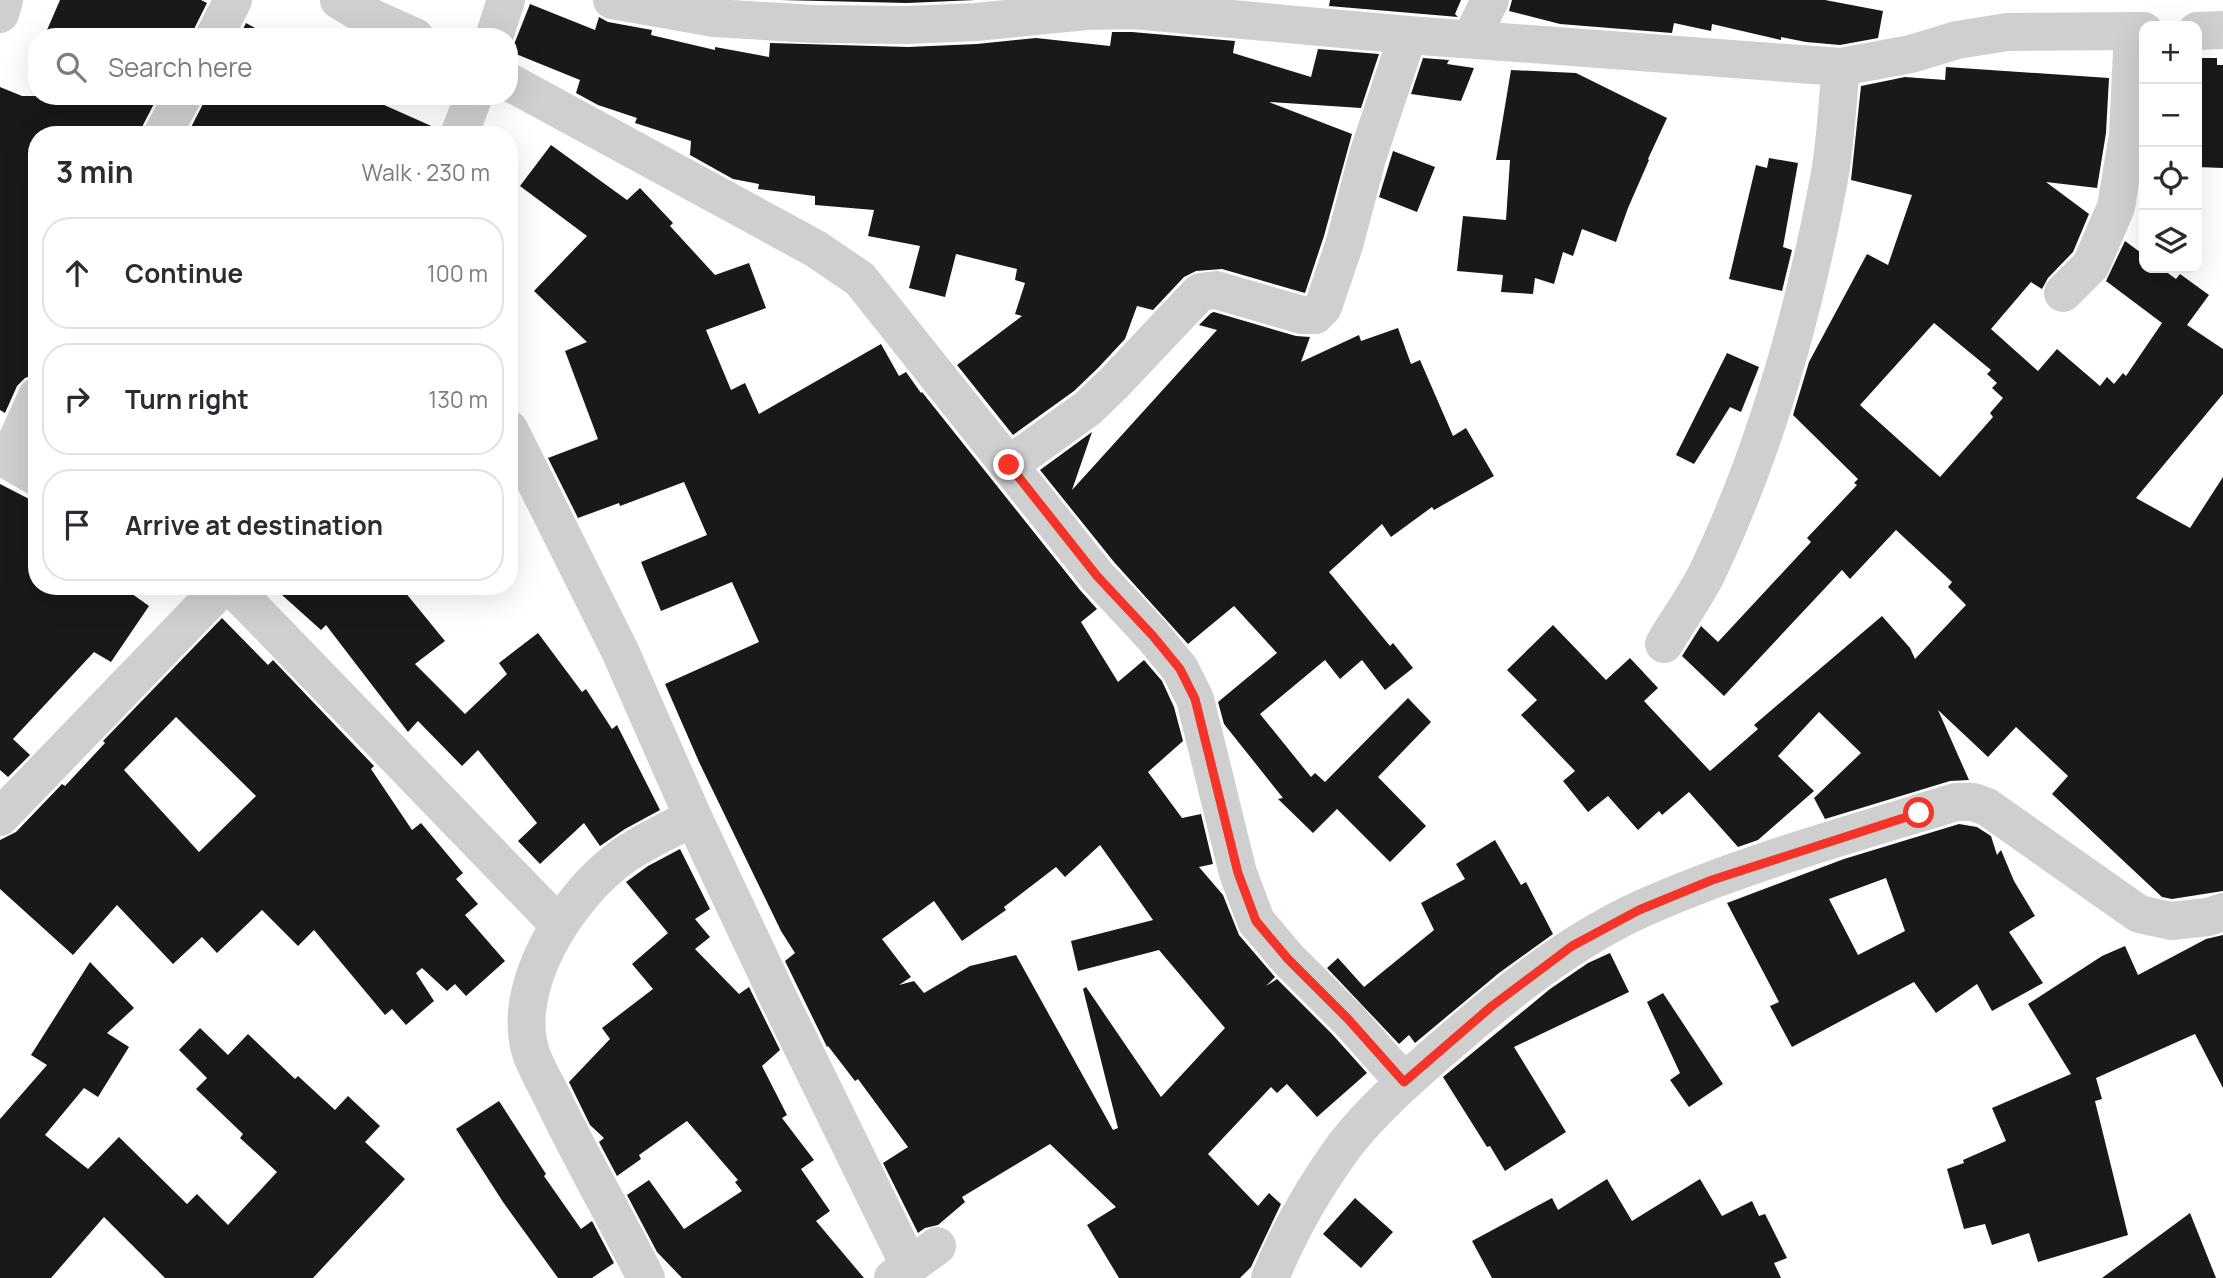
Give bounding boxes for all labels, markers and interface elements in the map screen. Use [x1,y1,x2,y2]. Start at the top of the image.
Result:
map controls [2139,21,2202,273]
button: + [2139,21,2202,84]
search box [28,28,518,105]
icon: search [52,48,90,86]
text: Search here [108,49,253,85]
button: − [2139,84,2202,147]
button: locate [2139,147,2202,210]
text: 3 min [56,151,134,192]
text: Walk · 230 m [362,156,490,188]
button: layers [2139,210,2202,273]
icon: ahead [58,254,96,292]
text: Continue [125,255,243,291]
text: 100 m [427,257,488,289]
icon: right [58,380,96,418]
text: Turn right [125,381,249,417]
text: 130 m [428,383,488,415]
route end [993,449,1024,480]
icon: arrive [58,506,96,544]
text: Arrive at destination [125,507,383,543]
route start [1903,797,1934,828]

